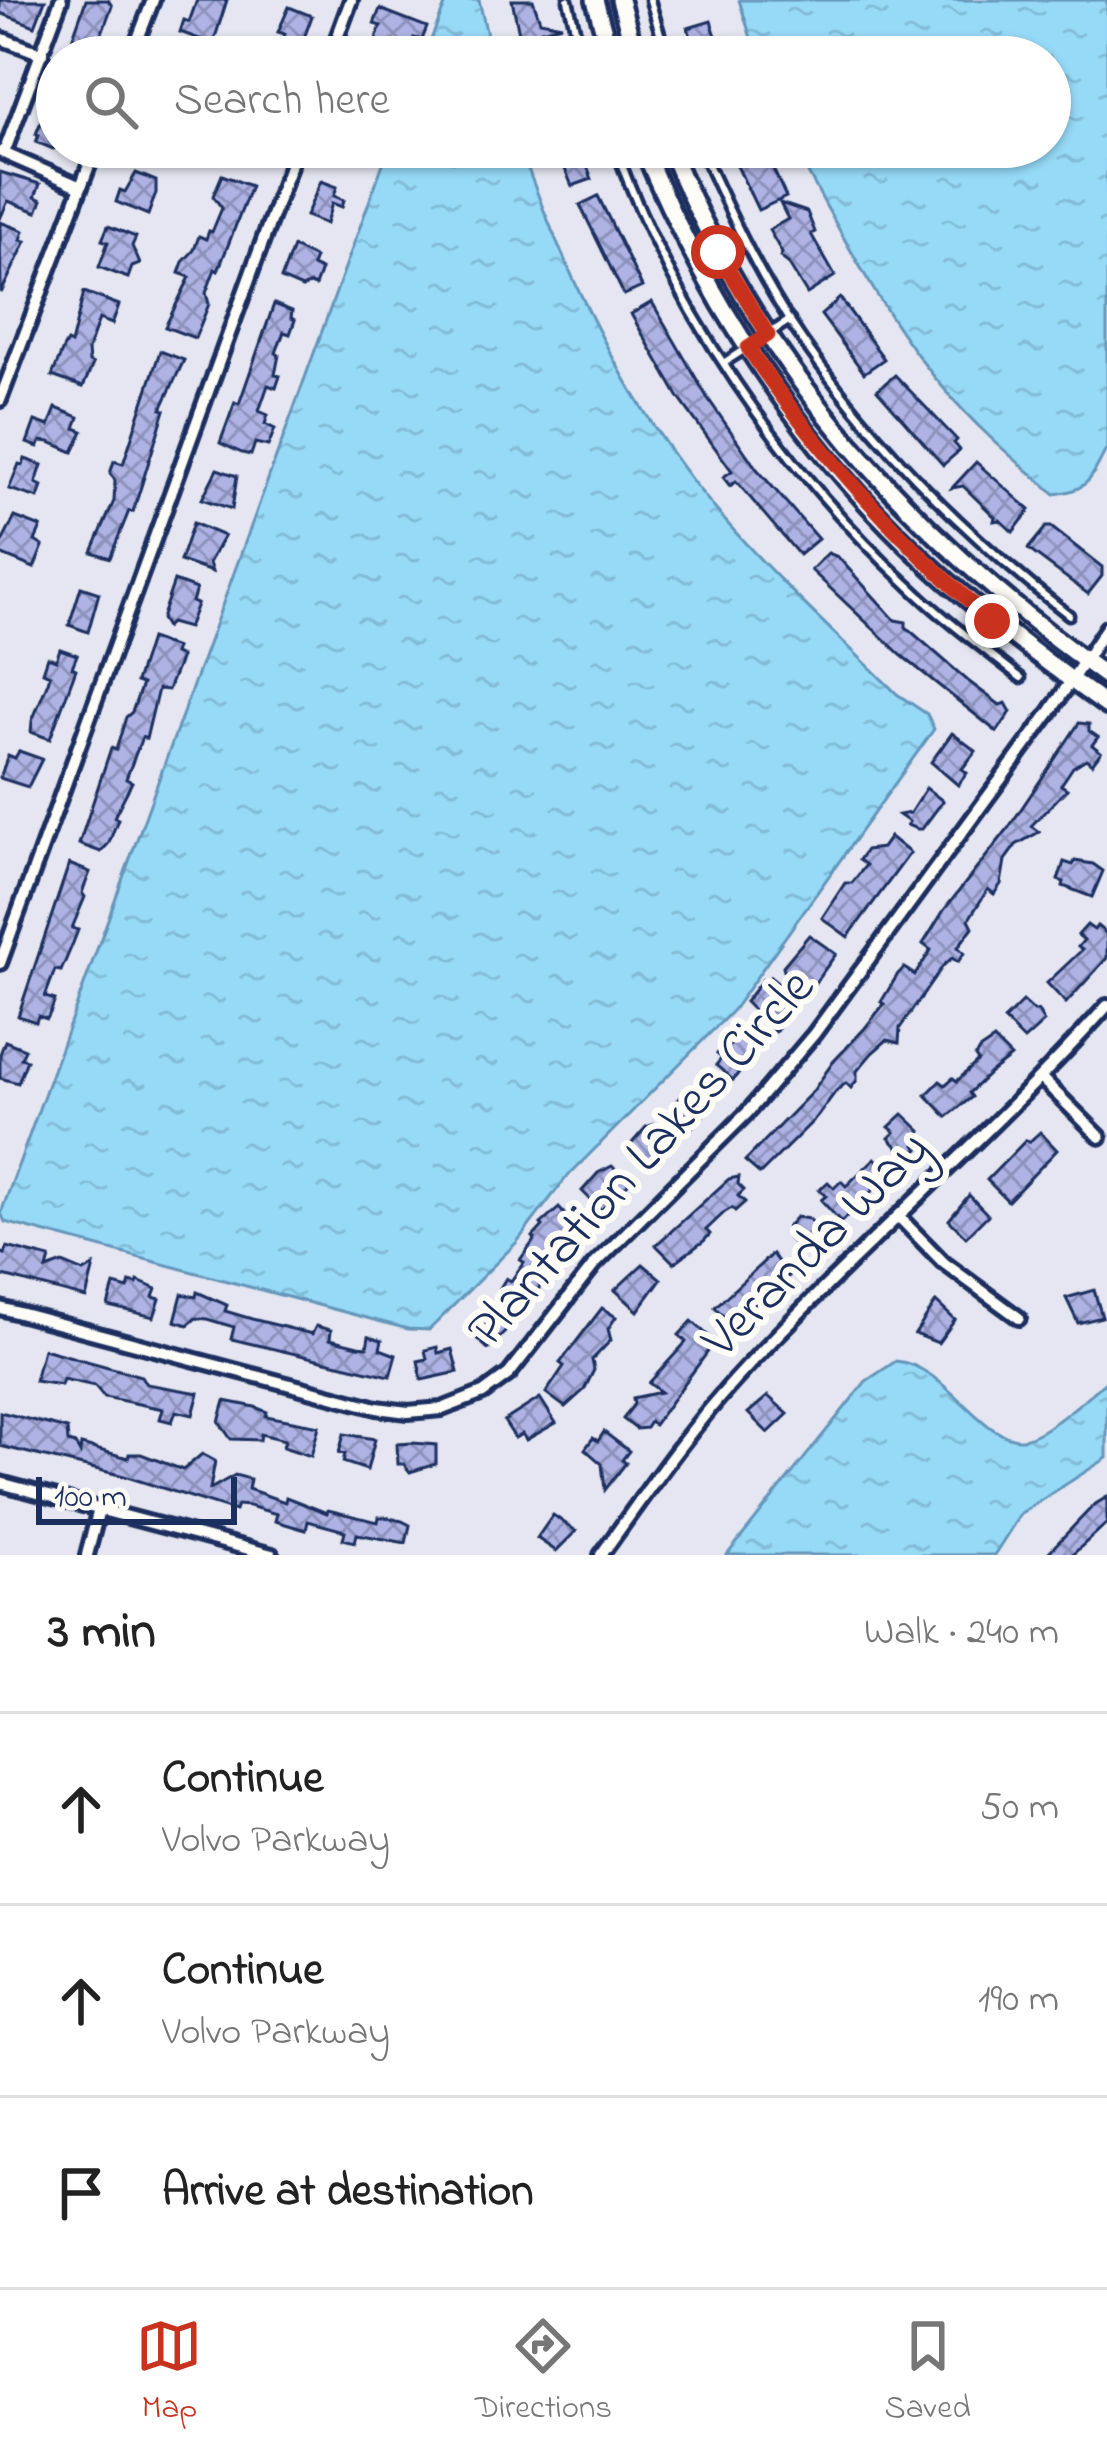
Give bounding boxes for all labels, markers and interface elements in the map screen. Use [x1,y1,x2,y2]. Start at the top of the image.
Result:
search box [36,36,1071,168]
icon: search [78,69,144,135]
text: Search here [174,69,390,135]
route start [691,225,745,279]
route end [965,594,1019,648]
street label: Plantation Lakes Circle [451,952,836,1367]
street label: Veranda Way [685,1114,950,1379]
scale bar [36,1471,237,1524]
text: 100 m [54,1474,127,1522]
text: 3 min [48,1596,156,1671]
text: Walk · 240 m [864,1605,1059,1662]
text: Continue [162,1747,323,1813]
icon: ahead [48,1776,114,1842]
text: 50 m [980,1780,1059,1837]
text: Volvo Parkway [162,1813,390,1870]
text: Continue [162,1939,323,2005]
icon: ahead [48,1968,114,2034]
text: 190 m [978,1972,1059,2029]
text: Volvo Parkway [162,2005,390,2062]
icon: arrive [48,2160,114,2226]
text: Arrive at destination [162,2160,533,2226]
tab: Map [136,2313,202,2433]
tab: Directions [475,2313,612,2433]
tab: Saved [885,2313,971,2433]

